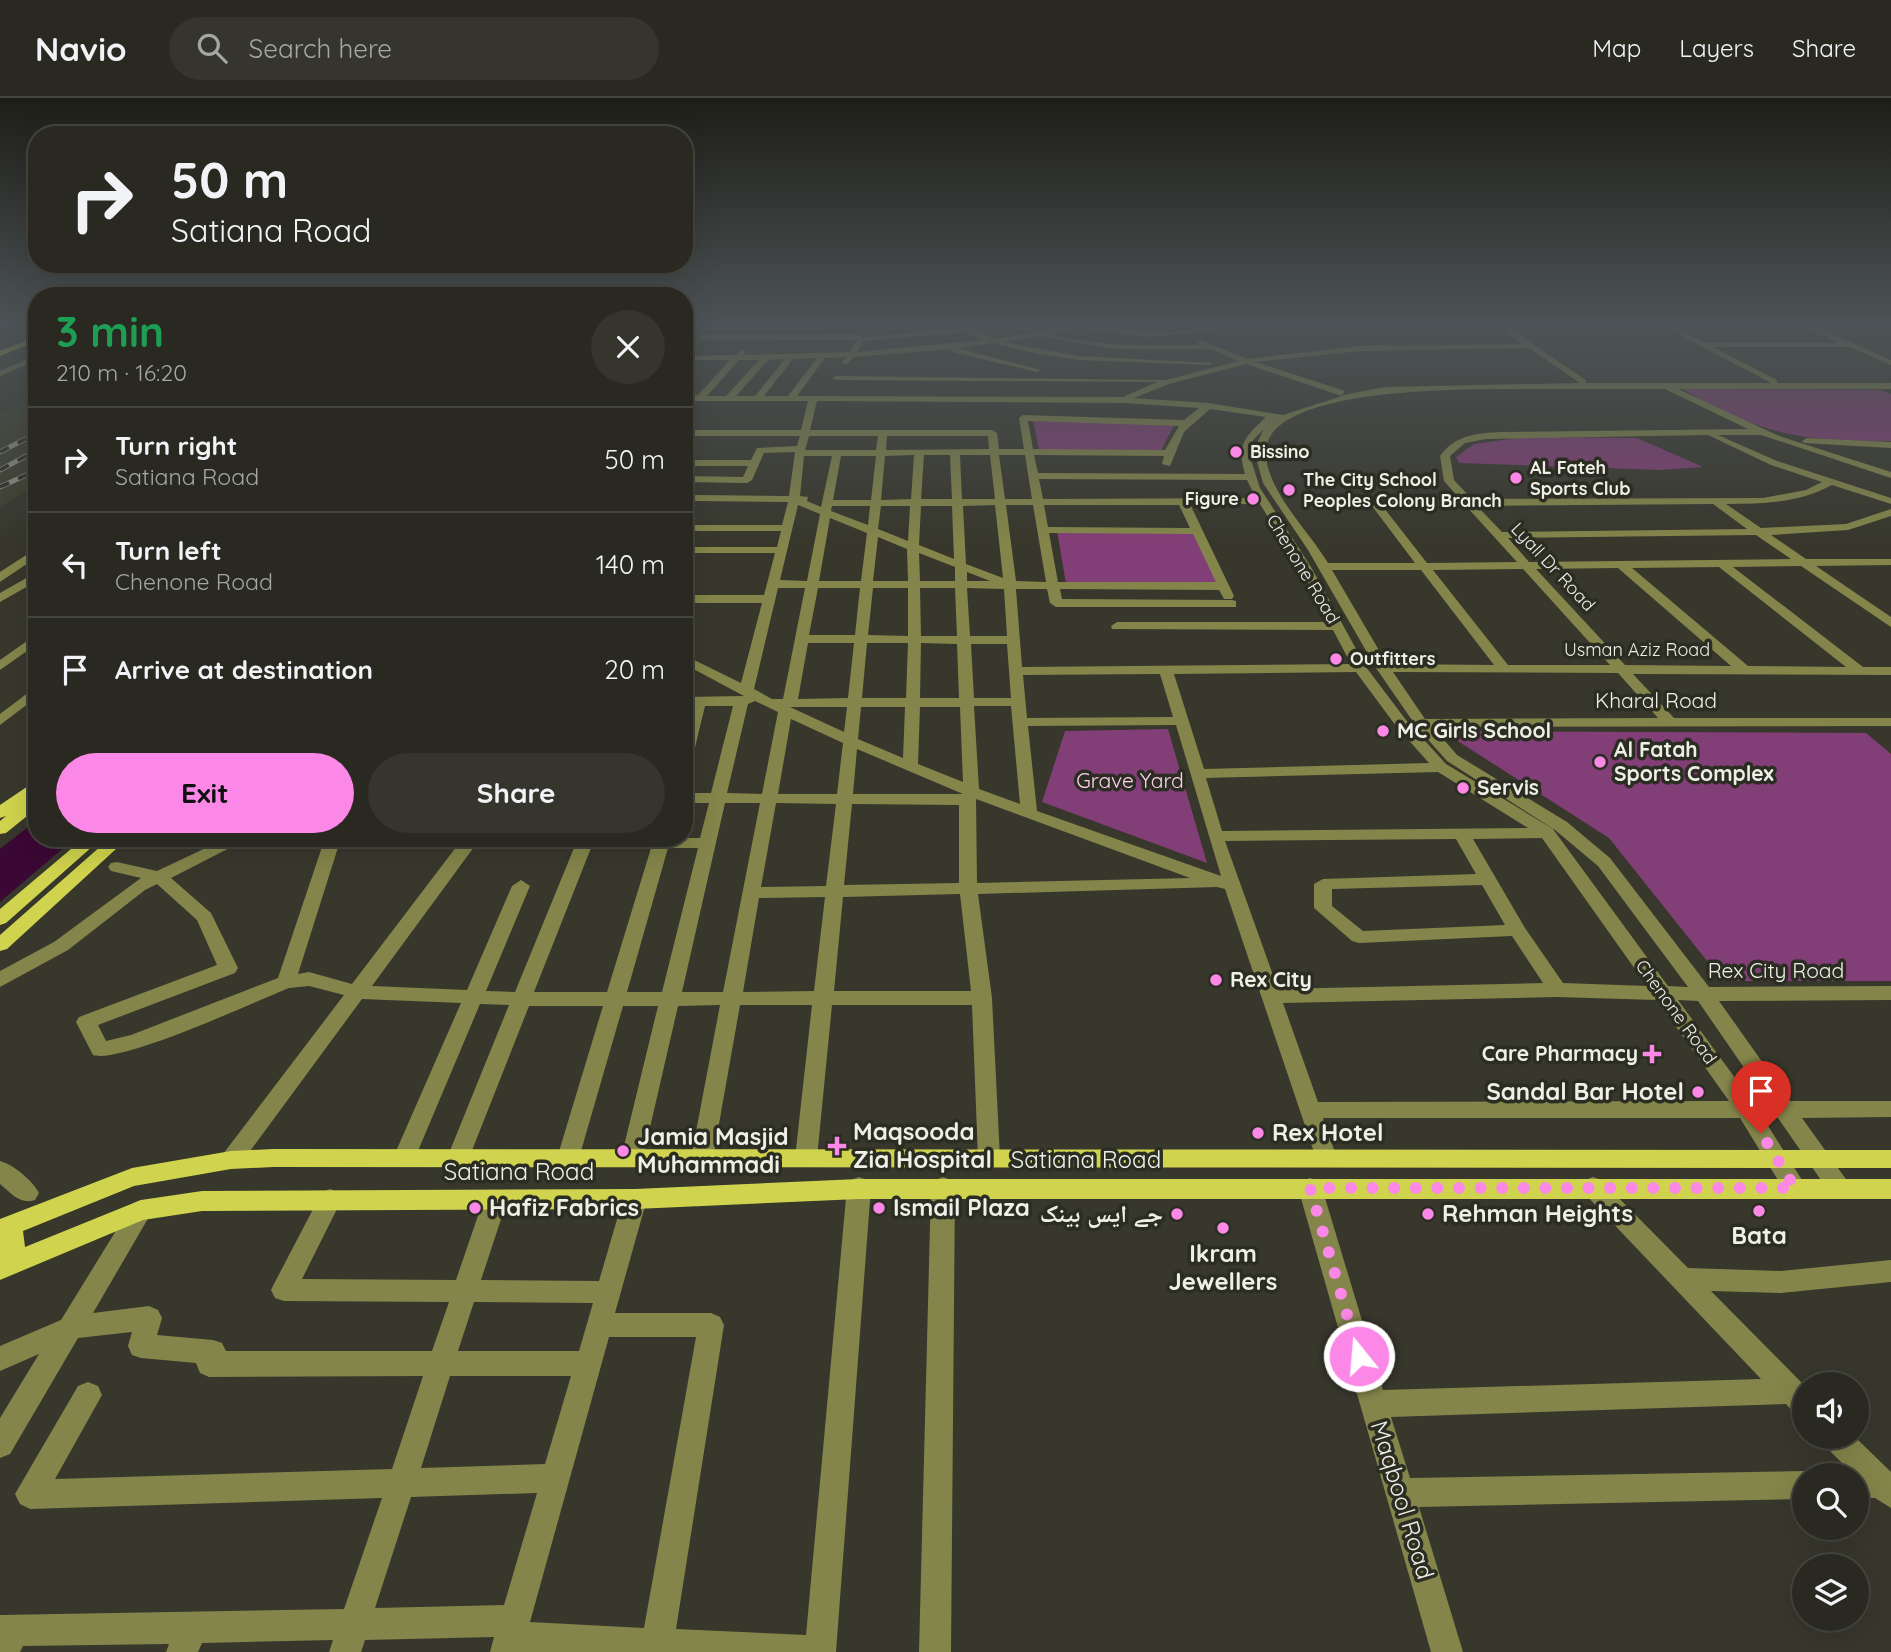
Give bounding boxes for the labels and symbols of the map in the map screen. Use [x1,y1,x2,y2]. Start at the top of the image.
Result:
place label: Bissino [1250,440,1310,463]
marker: Bissino [1228,444,1244,460]
place label: AL Fateh Sports Club [1530,456,1630,500]
place label: The City School Peoples Colony Branch [1303,468,1502,512]
marker: AL Fateh Sports Club [1508,470,1524,486]
marker: The City School Peoples Colony Branch [1281,482,1297,498]
place label: Figure [1185,487,1239,510]
marker: Figure [1245,491,1261,507]
street label: Chenone Road [1262,510,1345,628]
street label: Lyall Dr Road [1506,518,1600,616]
street label: Usman Aziz Road [1564,638,1710,661]
place label: Outfitters [1350,647,1436,670]
marker: Outfitters [1328,651,1344,667]
street label: Kharal Road [1595,687,1717,713]
place label: MC Girls School [1397,717,1551,743]
marker: MC Girls School [1375,723,1391,739]
place label: Al Fatah Sports Complex [1614,736,1774,786]
marker: Al Fatah Sports Complex [1592,754,1608,770]
park label: Grave Yard [1076,767,1184,793]
place label: Servis [1477,774,1539,800]
marker: Servis [1455,780,1471,796]
street label: Chenone Road [1631,955,1722,1068]
street label: Rex City Road [1708,957,1844,983]
place label: Rex City [1230,966,1312,992]
marker: Rex City [1208,972,1224,988]
place label: Care Pharmacy [1482,1040,1638,1066]
marker: Care Pharmacy [1644,1046,1660,1062]
pin [1731,1061,1791,1133]
place label: Sandal Bar Hotel [1486,1076,1684,1106]
marker: Sandal Bar Hotel [1690,1084,1706,1100]
place label: Maqsooda Zia Hospital [853,1116,992,1174]
place label: Rex Hotel [1272,1117,1384,1147]
place label: Jamia Masjid Muhammadi [637,1121,789,1179]
marker: Rex Hotel [1250,1125,1266,1141]
marker: Maqsooda Zia Hospital [827,1136,847,1156]
marker: Jamia Masjid Muhammadi [615,1143,631,1159]
street label: Satiana Road [1011,1144,1161,1174]
street label: Satiana Road [444,1156,594,1186]
place label: Hafiz Fabrics [489,1192,639,1222]
place label: Ismail Plaza [893,1192,1030,1222]
place label: جے ایس بینک [1040,1198,1163,1228]
place label: Rehman Heights [1442,1198,1633,1228]
marker: Hafiz Fabrics [467,1200,483,1216]
marker: Ismail Plaza [871,1200,887,1216]
marker: Bata [1751,1203,1767,1219]
marker: جے ایس بینک [1169,1206,1185,1222]
marker: Rehman Heights [1420,1206,1436,1222]
marker: Ikram Jewellers [1215,1220,1231,1236]
place label: Bata [1731,1220,1787,1250]
place label: Ikram Jewellers [1169,1238,1277,1296]
position arrow [1322,1319,1396,1393]
street label: Maqbool Road [1365,1417,1441,1583]

